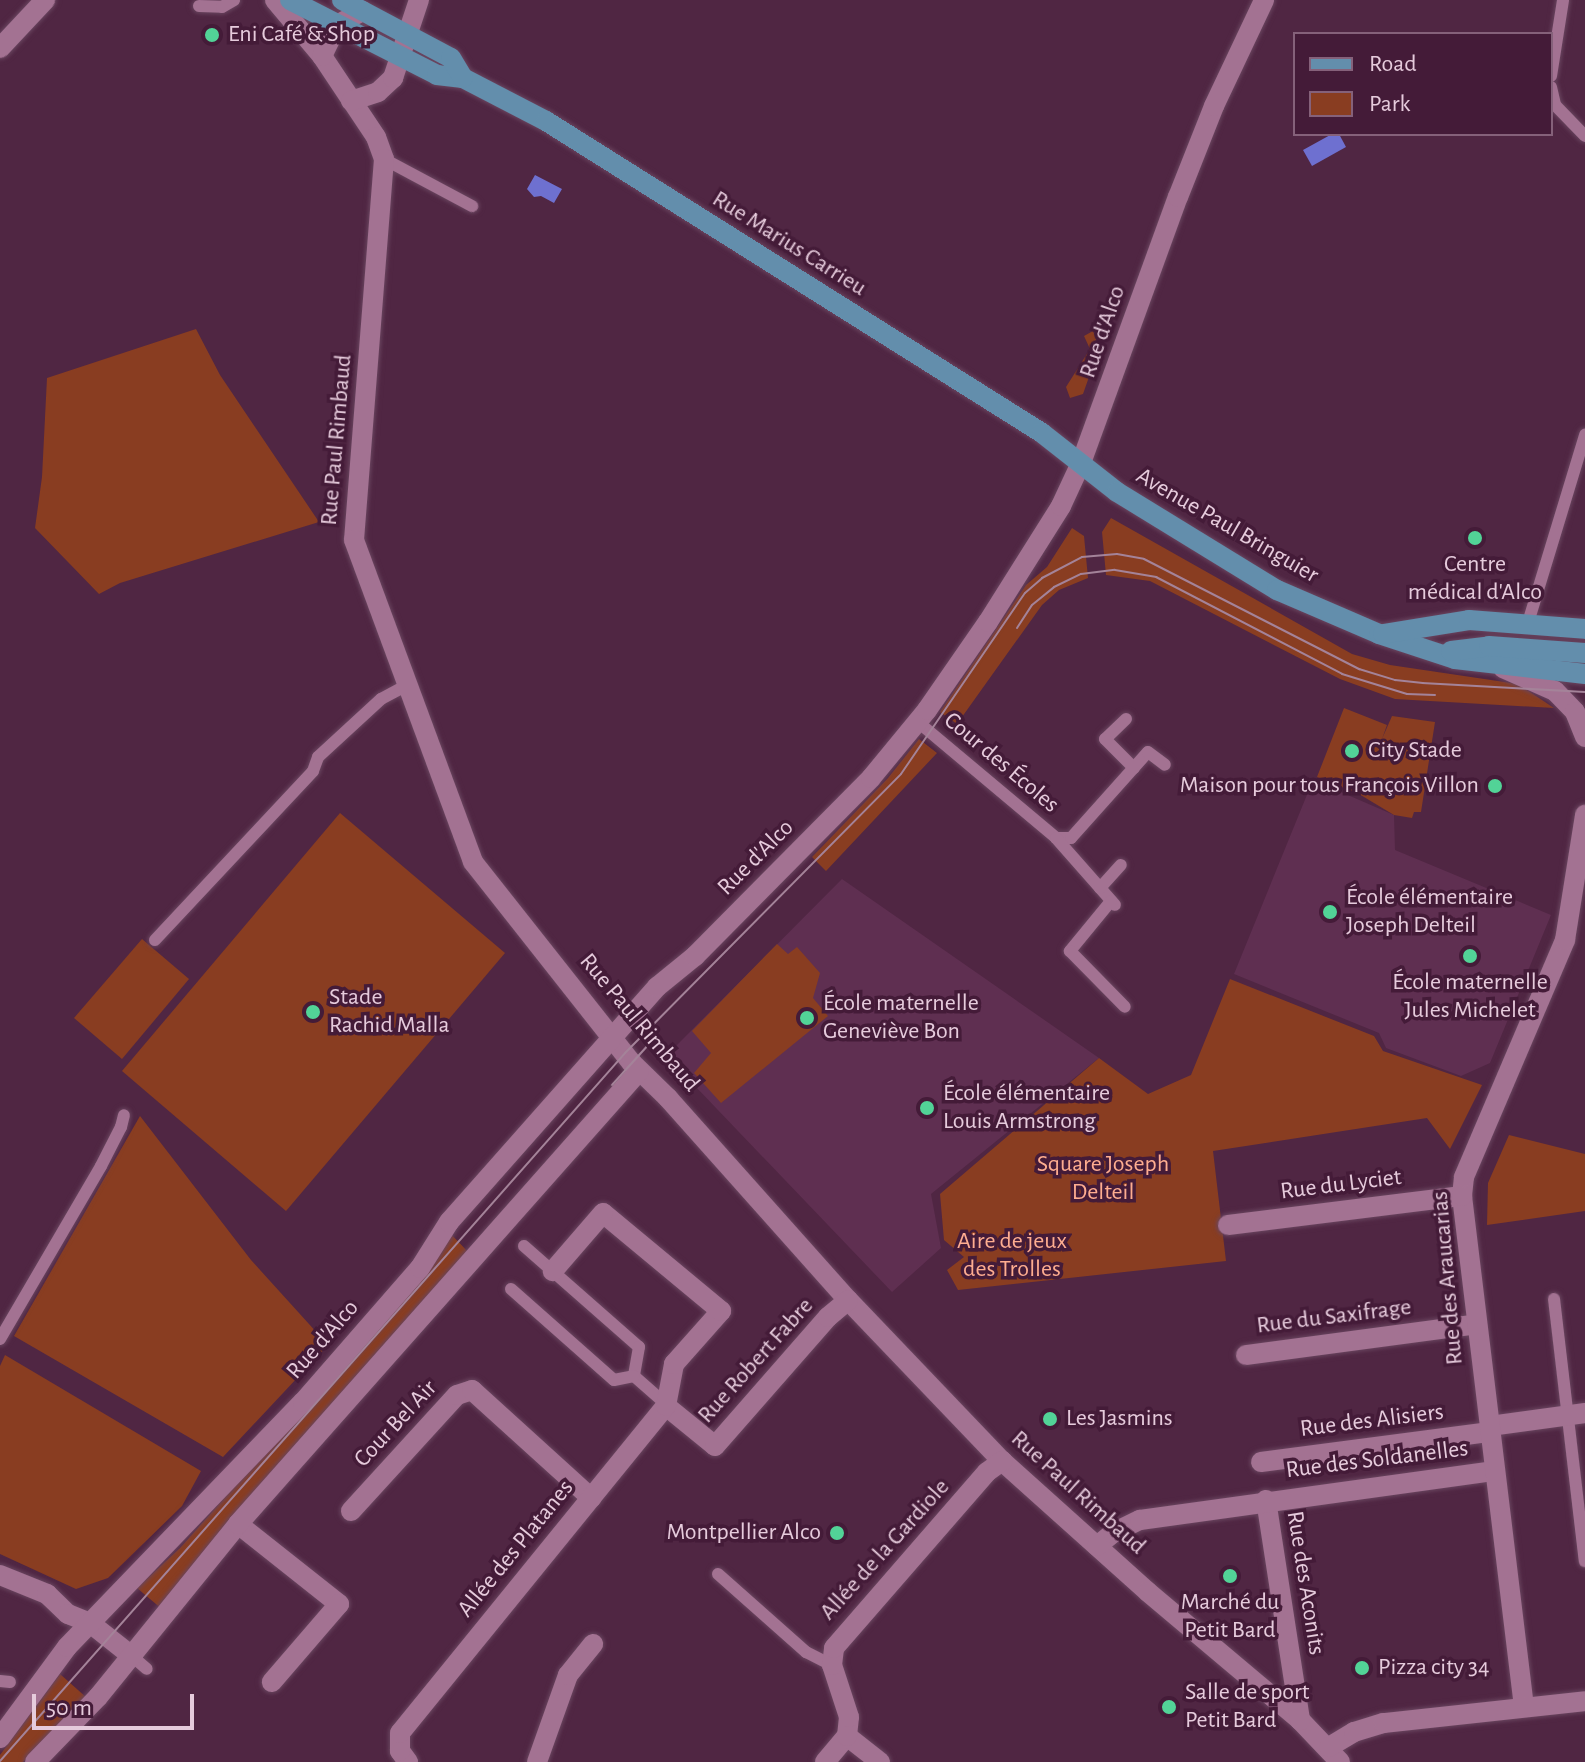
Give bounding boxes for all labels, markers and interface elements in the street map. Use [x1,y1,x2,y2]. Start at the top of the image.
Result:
place label: Eni Café & Shop [228,21,375,49]
marker: Eni Café & Shop [203,26,221,44]
legend [1293,32,1553,136]
text: Road [1369,52,1417,76]
text: Park [1369,92,1410,116]
street label: Rue Marius Carrieu [707,185,871,303]
street label: Rue d'Alco [1074,282,1132,382]
street label: Rue Paul Rimbaud [315,353,359,527]
street label: Avenue Paul Bringuier [1131,462,1323,590]
marker: Centre médical d'Alco [1466,529,1484,547]
place label: Centre médical d'Alco [1408,551,1542,607]
street label: Cour des Écoles [937,706,1065,820]
place label: City Stade [1368,737,1462,765]
marker: City Stade [1343,742,1361,760]
place label: Maison pour tous François Villon [1180,772,1479,800]
marker: Maison pour tous François Villon [1486,777,1504,795]
street label: Rue d'Alco [712,814,800,902]
place label: École élémentaire Joseph Delteil [1346,884,1513,940]
marker: École élémentaire Joseph Delteil [1321,903,1339,921]
marker: École maternelle Jules Michelet [1461,947,1479,965]
street label: Rue Paul Rimbaud [573,948,705,1098]
place label: École maternelle Jules Michelet [1392,969,1548,1025]
place label: Stade Rachid Malla [329,984,450,1040]
place label: École maternelle Geneviève Bon [823,990,979,1046]
marker: Stade Rachid Malla [304,1003,322,1021]
marker: École maternelle Geneviève Bon [798,1009,816,1027]
place label: École élémentaire Louis Armstrong [943,1080,1110,1136]
marker: École élémentaire Louis Armstrong [918,1099,936,1117]
park label: Square Joseph Delteil [1037,1151,1169,1207]
street label: Rue du Lyciet [1279,1163,1403,1207]
street label: Rue des Araucarias [1426,1190,1470,1366]
park label: Aire de jeux des Trolles [957,1228,1067,1284]
street label: Rue Robert Fabre [692,1292,820,1430]
street label: Rue du Saxifrage [1255,1293,1413,1341]
street label: Rue d'Alco [281,1294,365,1386]
street label: Cour Bel Air [348,1374,444,1474]
street label: Rue des Alisiers [1299,1398,1445,1444]
place label: Les Jasmins [1066,1405,1173,1433]
marker: Les Jasmins [1041,1410,1059,1428]
street label: Rue Paul Rimbaud [1005,1425,1151,1561]
street label: Rue des Soldanelles [1284,1435,1470,1485]
street label: Allée de la Gardiole [814,1473,956,1627]
street label: Allée des Platanes [452,1474,580,1624]
street label: Rue des Aconits [1279,1509,1331,1657]
place label: Montpellier Alco [666,1519,821,1547]
marker: Montpellier Alco [828,1524,846,1542]
marker: Marché du Petit Bard [1221,1567,1239,1585]
place label: Marché du Petit Bard [1181,1589,1279,1645]
place label: Pizza city 34 [1378,1654,1489,1682]
marker: Pizza city 34 [1353,1659,1371,1677]
scale bar [36,1678,198,1728]
place label: Salle de sport Petit Bard [1185,1679,1309,1735]
text: 50 m [46,1696,92,1720]
marker: Salle de sport Petit Bard [1160,1698,1178,1716]

